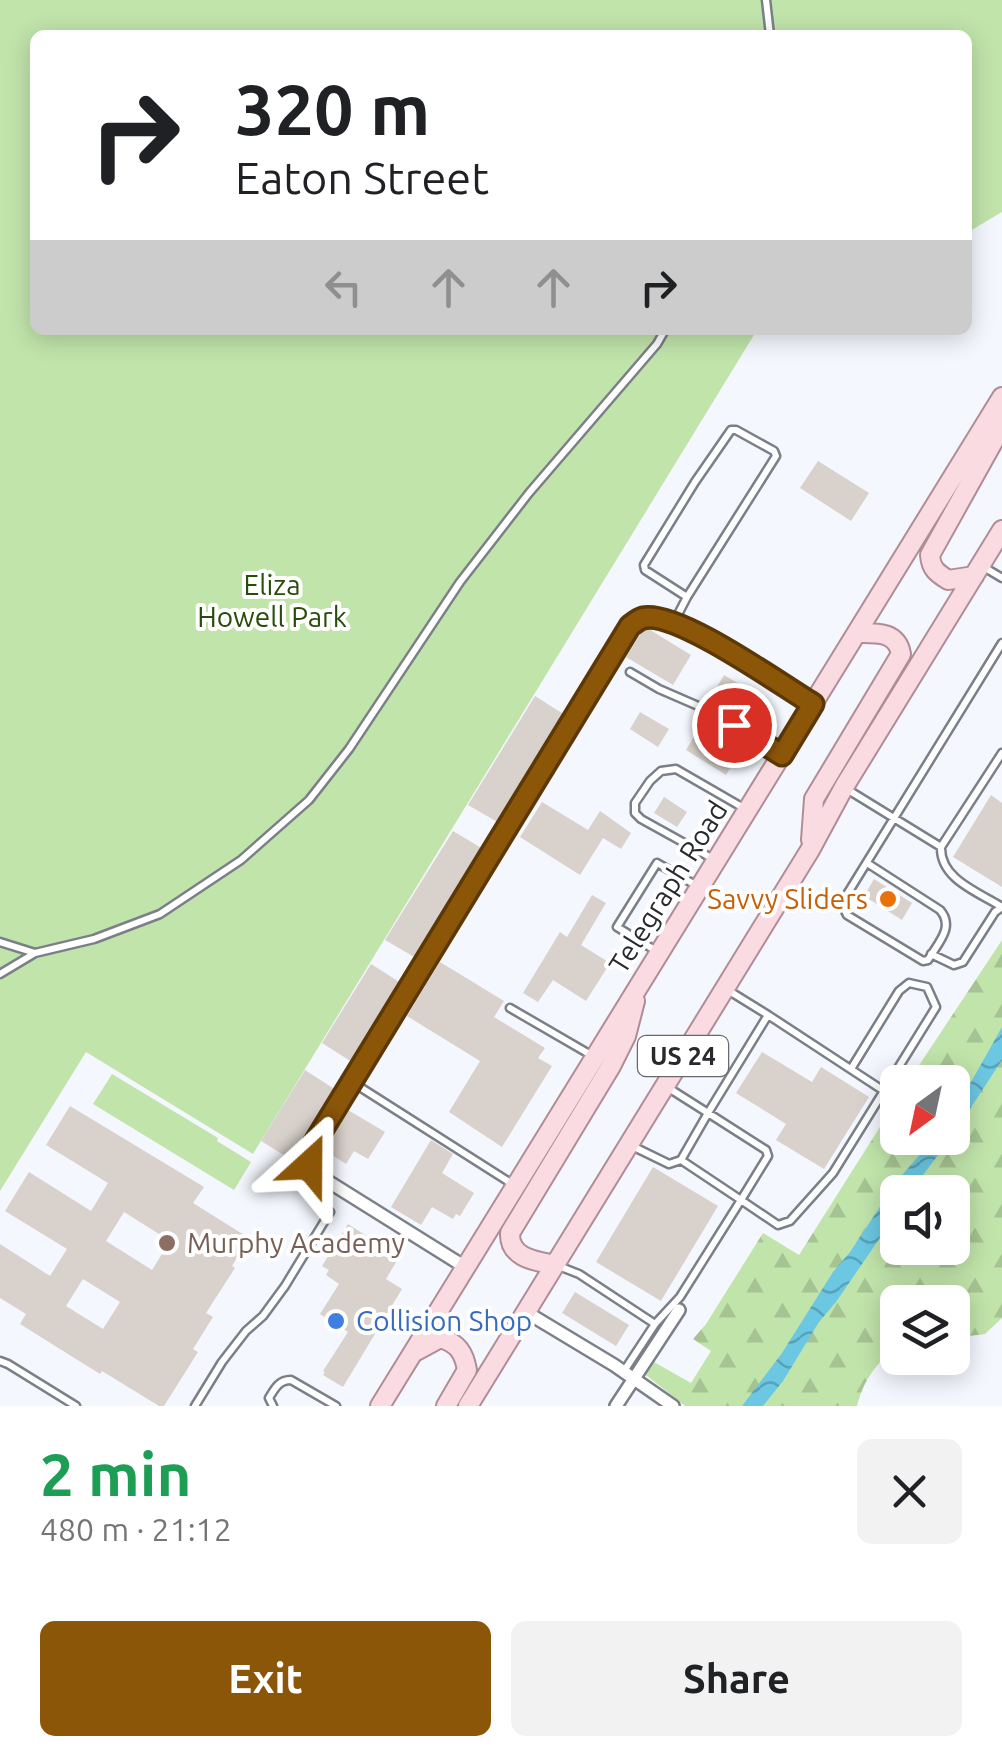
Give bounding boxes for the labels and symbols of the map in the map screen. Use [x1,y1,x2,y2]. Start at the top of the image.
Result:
park label: Eliza Howell Park [197,569,347,632]
pin [692,683,777,768]
street label: Telegraph Road [602,795,733,978]
place label: Savvy Sliders [707,883,868,914]
marker: Savvy Sliders [877,888,899,910]
road number: US 24 [638,1036,728,1076]
north arrow [880,1065,970,1155]
position arrow [257,1113,361,1217]
place label: Murphy Academy [187,1227,405,1258]
marker: Murphy Academy [156,1232,178,1254]
place label: Collision Shop [356,1305,532,1336]
marker: Collision Shop [325,1310,347,1332]

